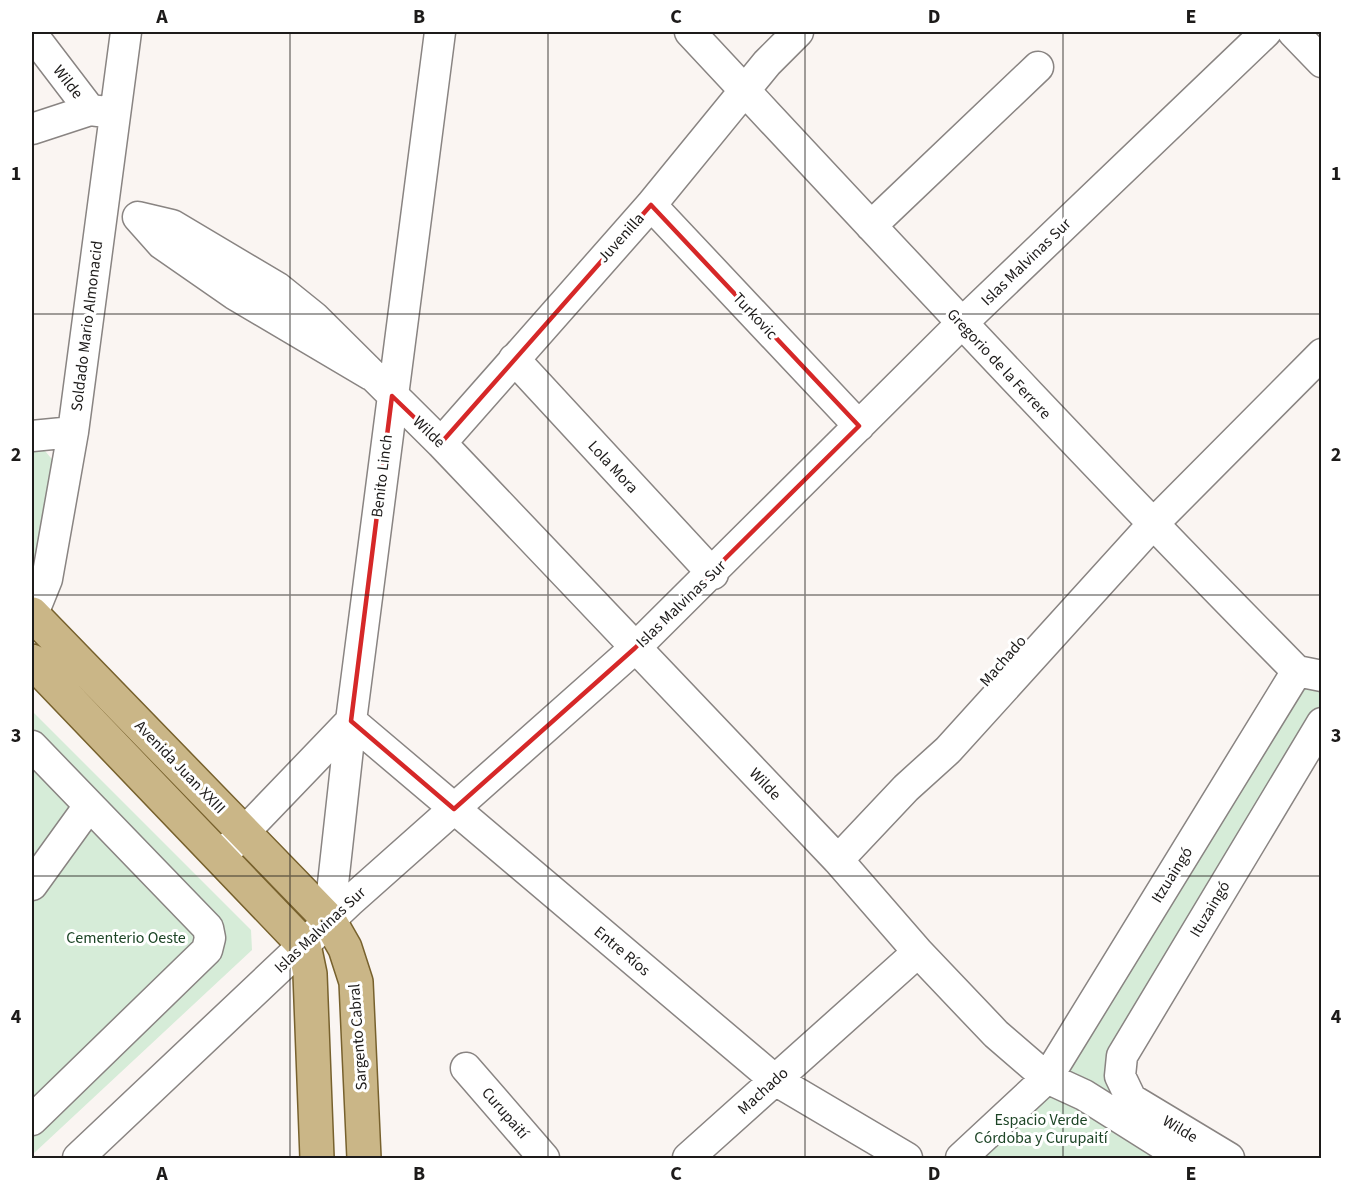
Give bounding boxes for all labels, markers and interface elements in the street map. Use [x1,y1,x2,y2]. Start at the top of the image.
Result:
text: A [155,3,168,31]
text: B [413,3,425,31]
text: C [670,3,682,31]
text: D [928,3,940,31]
text: E [1186,3,1196,31]
street label: Wilde [48,60,88,104]
text: 1 [11,160,21,188]
text: 1 [1331,160,1341,188]
street label: Juvenilla [593,208,649,268]
street label: Islas Malvinas Sur [976,213,1076,311]
street label: Soldado Mario Almonacid [66,239,108,413]
street label: Turkovic [728,288,782,344]
street label: Gregorio de la Ferrere [942,304,1056,424]
street label: Wilde [408,411,450,453]
street label: Benito Linch [366,433,398,519]
street label: Lola Mora [583,436,643,498]
text: 2 [11,441,21,469]
text: 2 [1331,441,1341,469]
street label: Islas Malvinas Sur [631,555,731,653]
street label: Machado [975,631,1031,691]
street label: Avenida Juan XXIII [130,715,230,819]
text: 3 [11,722,21,750]
text: 3 [1331,722,1341,750]
street label: Wilde [744,763,786,805]
street label: Itzuaingó [1146,843,1198,907]
street label: Ituzaingó [1185,877,1235,941]
street label: Islas Malvinas Sur [269,882,371,978]
street label: Entre Ríos [589,921,655,981]
park label: Cementerio Oeste [66,927,186,949]
street label: Sargento Cabral [343,983,373,1091]
text: 4 [11,1003,22,1031]
text: 4 [1331,1003,1342,1031]
street label: Machado [733,1062,793,1120]
street label: Curupaití [476,1082,534,1144]
park label: Espacio Verde Córdoba y Curupaití [974,1109,1109,1149]
street label: Wilde [1158,1110,1202,1148]
text: A [155,1160,168,1188]
text: B [413,1160,425,1188]
text: C [670,1160,682,1188]
text: D [928,1160,940,1188]
text: E [1186,1160,1196,1188]

